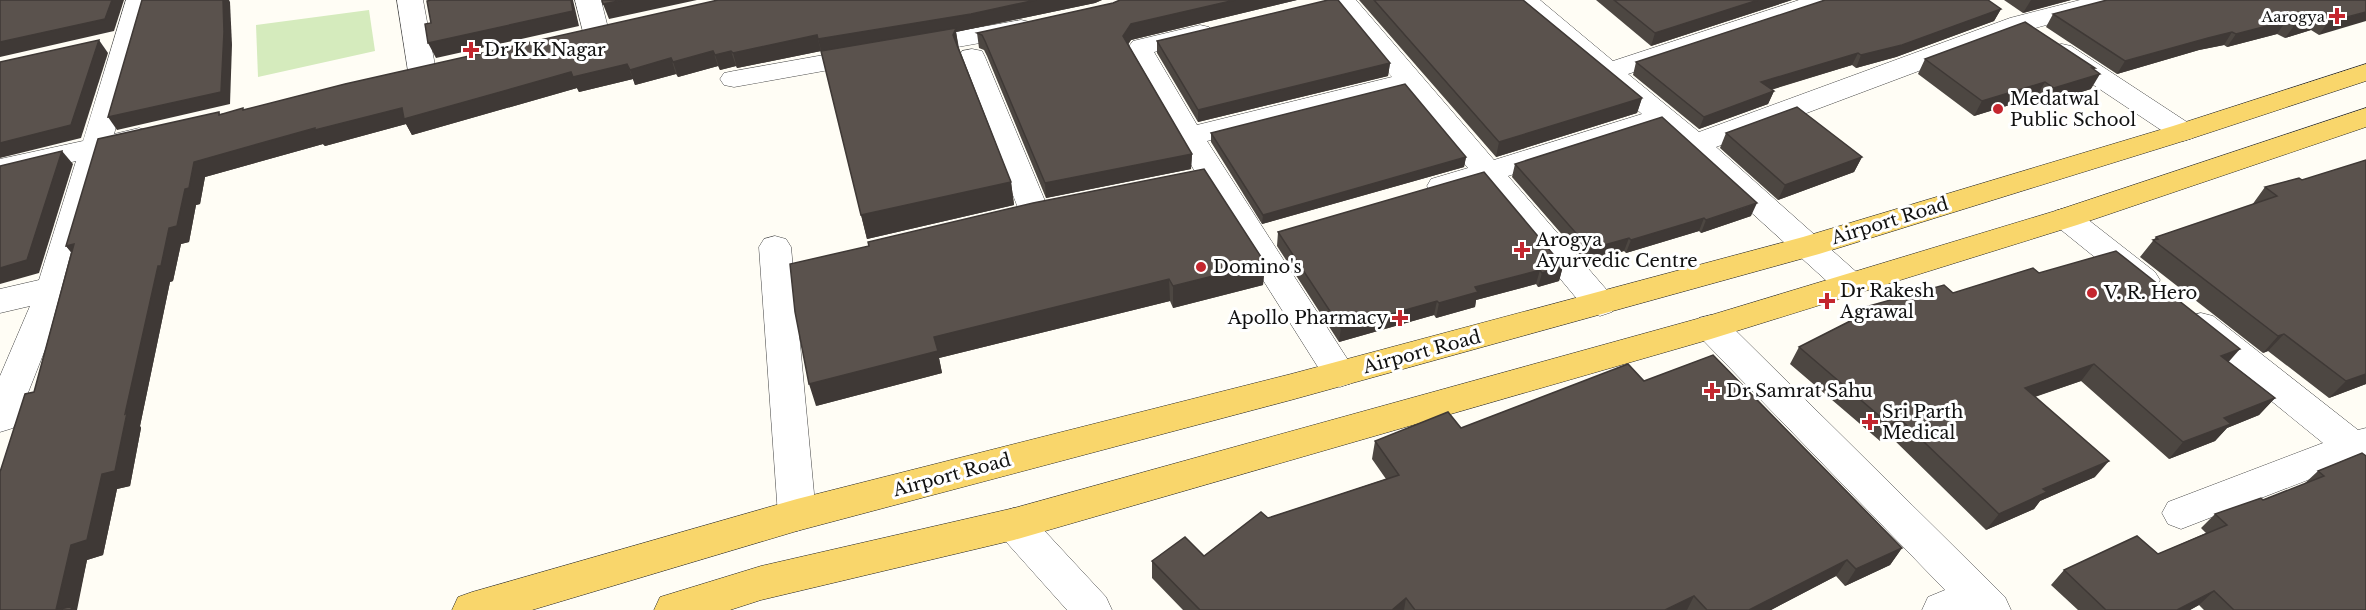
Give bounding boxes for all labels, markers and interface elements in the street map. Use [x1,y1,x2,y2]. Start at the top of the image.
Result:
place label: Aarogya [2261,7,2326,26]
marker: Aarogya [2330,9,2344,23]
place label: Dr K K Nagar [484,39,606,61]
marker: Dr K K Nagar [462,41,480,59]
place label: Medatwal Public School [2010,88,2136,131]
marker: Medatwal Public School [1991,102,2005,116]
street label: Airport Road [1828,193,1951,250]
place label: Arogya Ayurvedic Centre [1535,229,1698,272]
marker: Arogya Ayurvedic Centre [1513,241,1531,259]
place label: Domino's [1213,256,1302,278]
marker: Domino's [1194,260,1208,274]
place label: Dr Rakesh Agrawal [1839,280,1935,323]
place label: V. R. Hero [2103,282,2197,304]
marker: V. R. Hero [2085,286,2099,300]
marker: Dr Rakesh Agrawal [1818,292,1836,310]
place label: Apollo Pharmacy [1227,307,1388,329]
marker: Apollo Pharmacy [1393,311,1407,325]
street label: Airport Road [1360,326,1483,379]
place label: Dr Samrat Sahu [1726,380,1873,402]
marker: Dr Samrat Sahu [1703,382,1721,400]
place label: Sri Parth Medical [1882,401,1963,444]
marker: Sri Parth Medical [1863,415,1877,429]
street label: Airport Road [890,449,1013,502]

